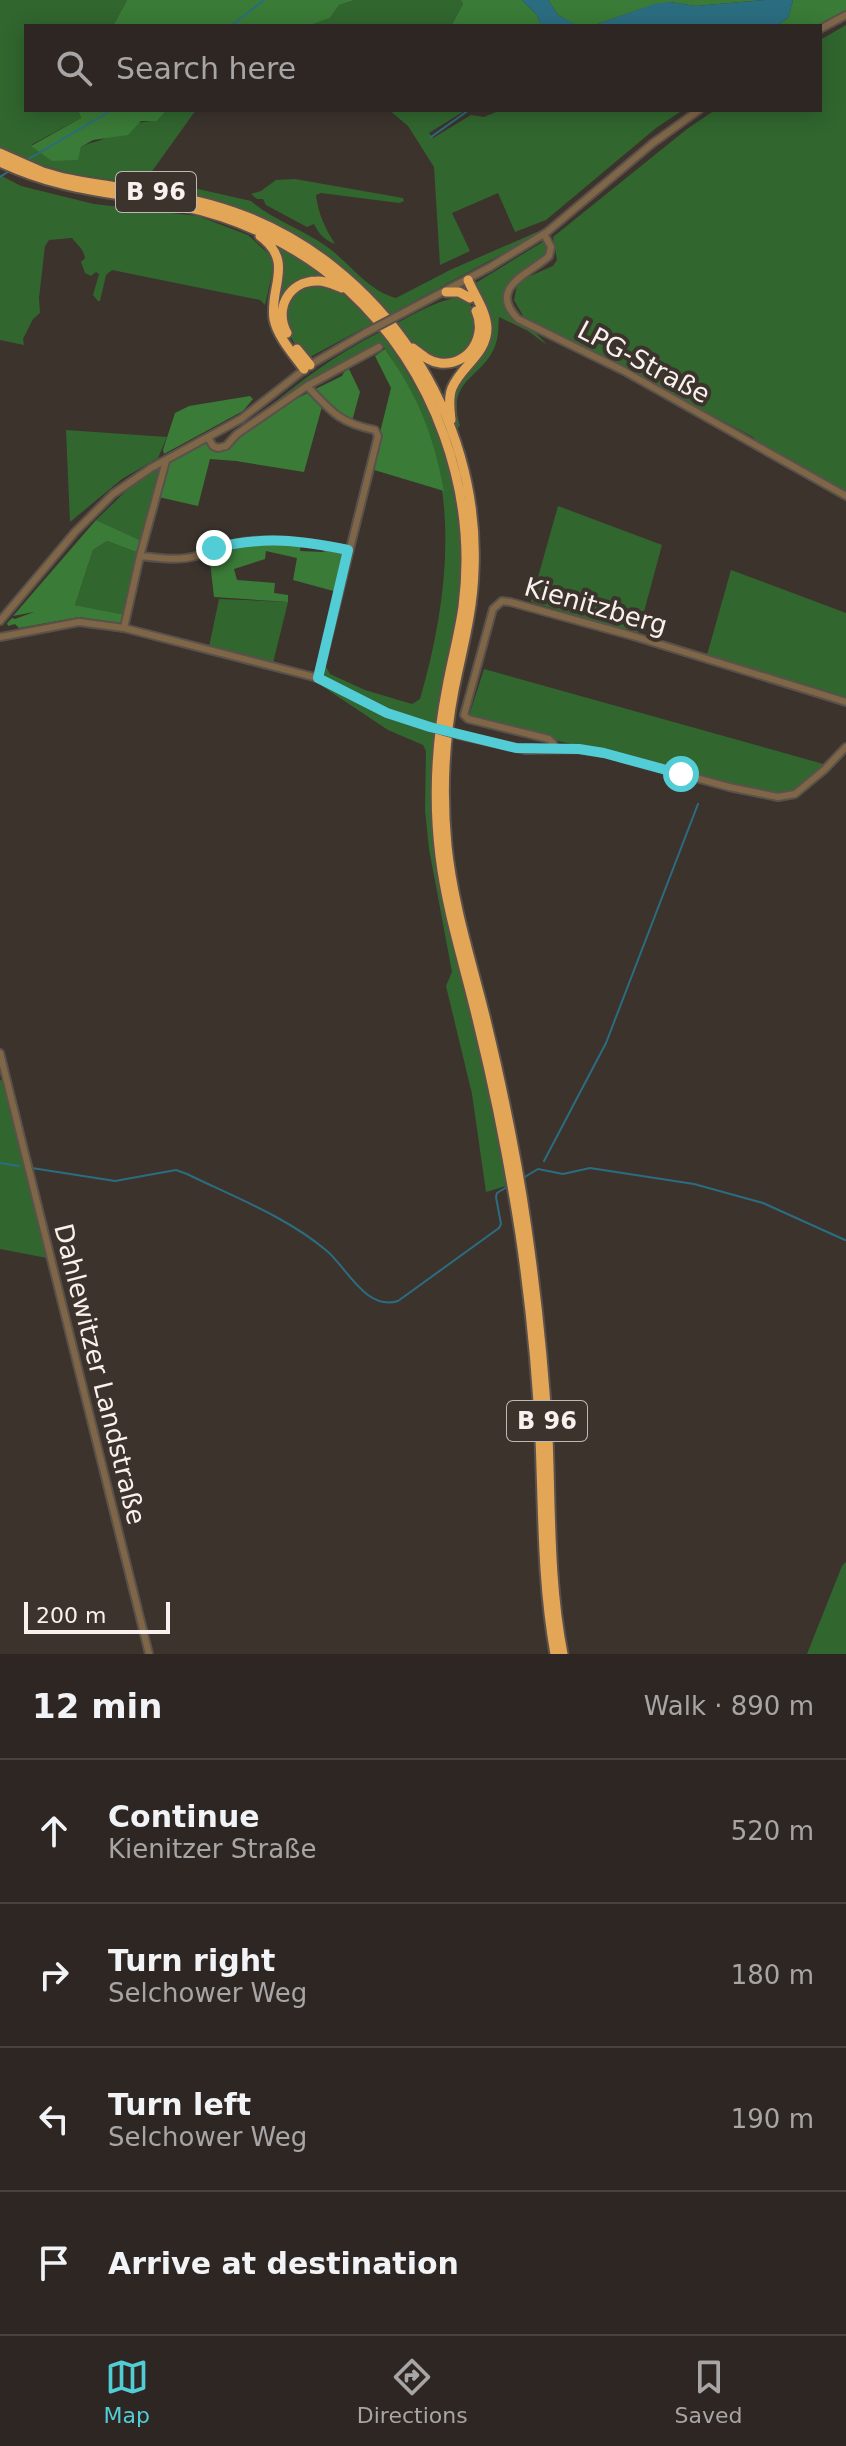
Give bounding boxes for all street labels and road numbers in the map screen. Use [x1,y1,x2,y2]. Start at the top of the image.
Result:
road number: B 96 [116,172,196,212]
street label: LPG-Straße [573,315,715,409]
street label: Kienitzberg [521,571,671,641]
street label: Dahlewitzer Landstraße [48,1220,152,1528]
road number: B 96 [507,1401,587,1441]

